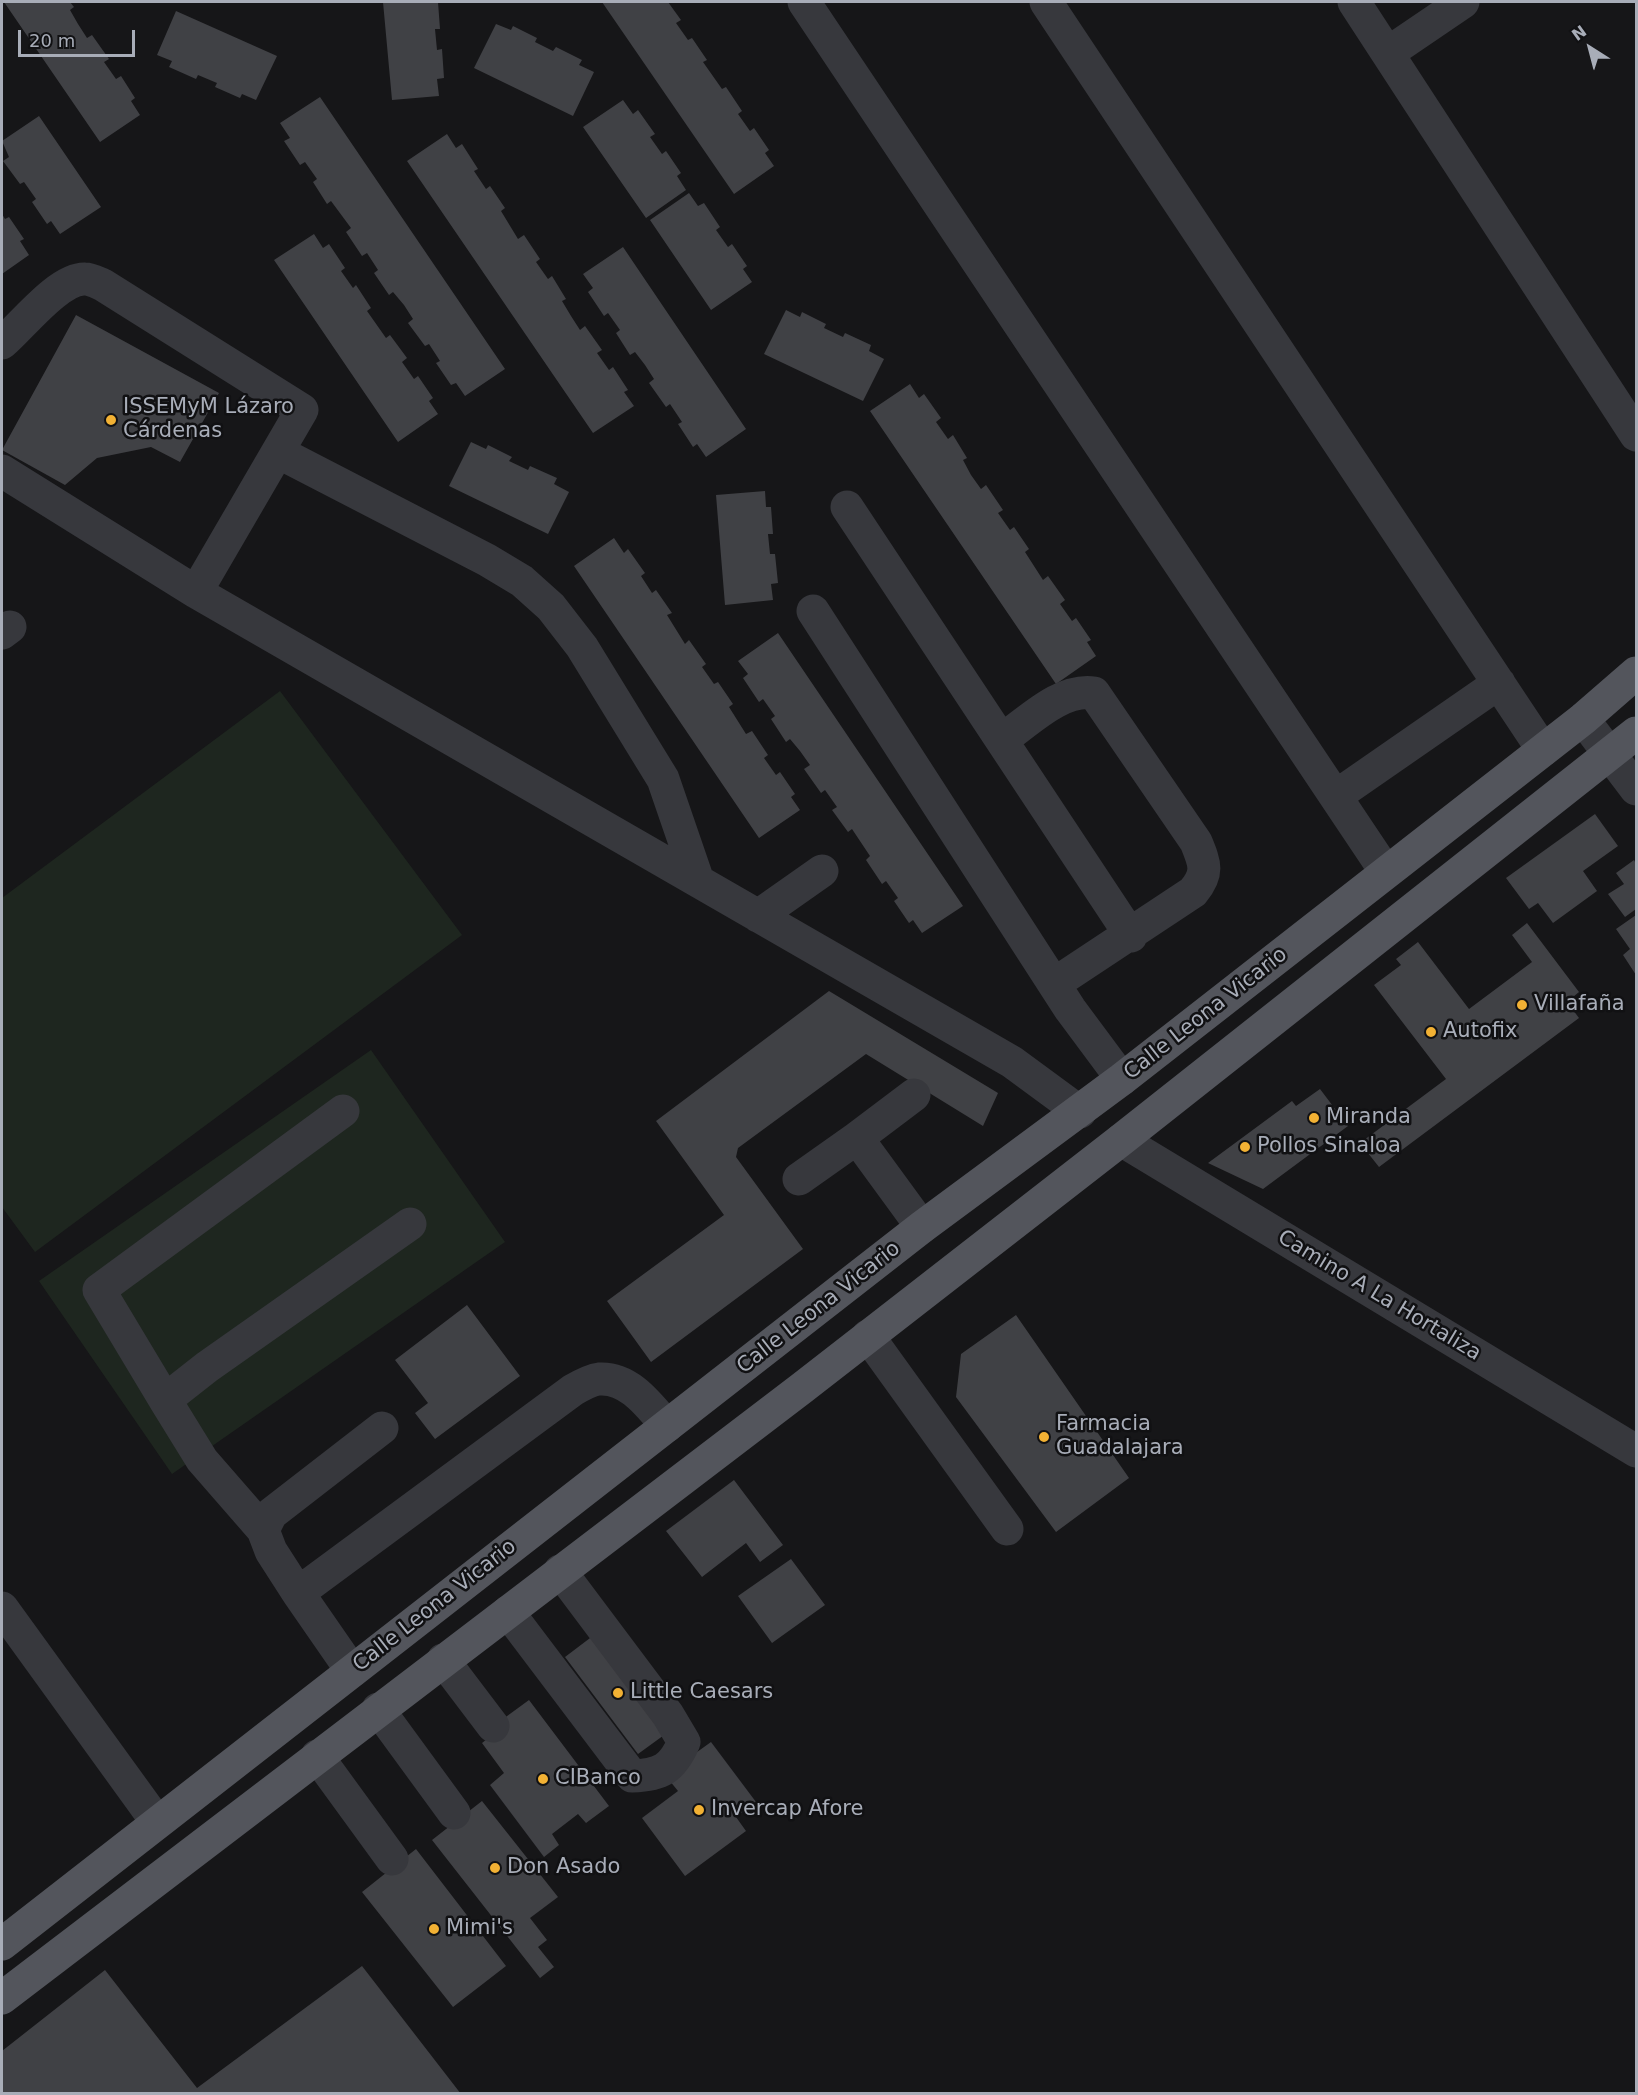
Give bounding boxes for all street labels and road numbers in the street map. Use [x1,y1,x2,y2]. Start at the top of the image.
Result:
street label: Calle Leona Vicario [1119,942,1293,1086]
street label: Camino A La Hortaliza [1273,1225,1485,1367]
street label: Calle Leona Vicario [732,1236,906,1380]
street label: Calle Leona Vicario [348,1534,522,1678]

